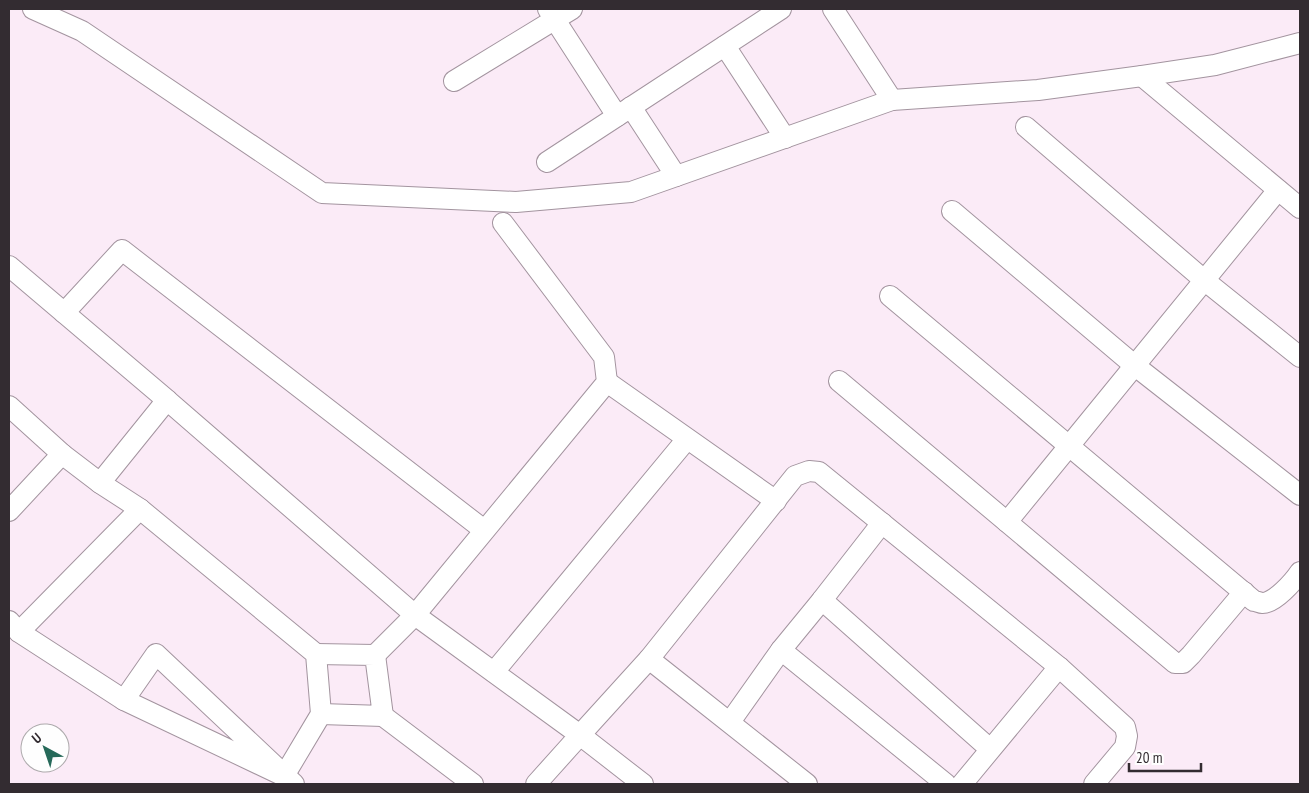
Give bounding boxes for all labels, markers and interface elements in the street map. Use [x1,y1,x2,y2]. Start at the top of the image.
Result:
north arrow [20,723,70,773]
text: U [28,729,45,747]
scale bar [1129,740,1202,772]
text: 20 m [1136,748,1162,767]

